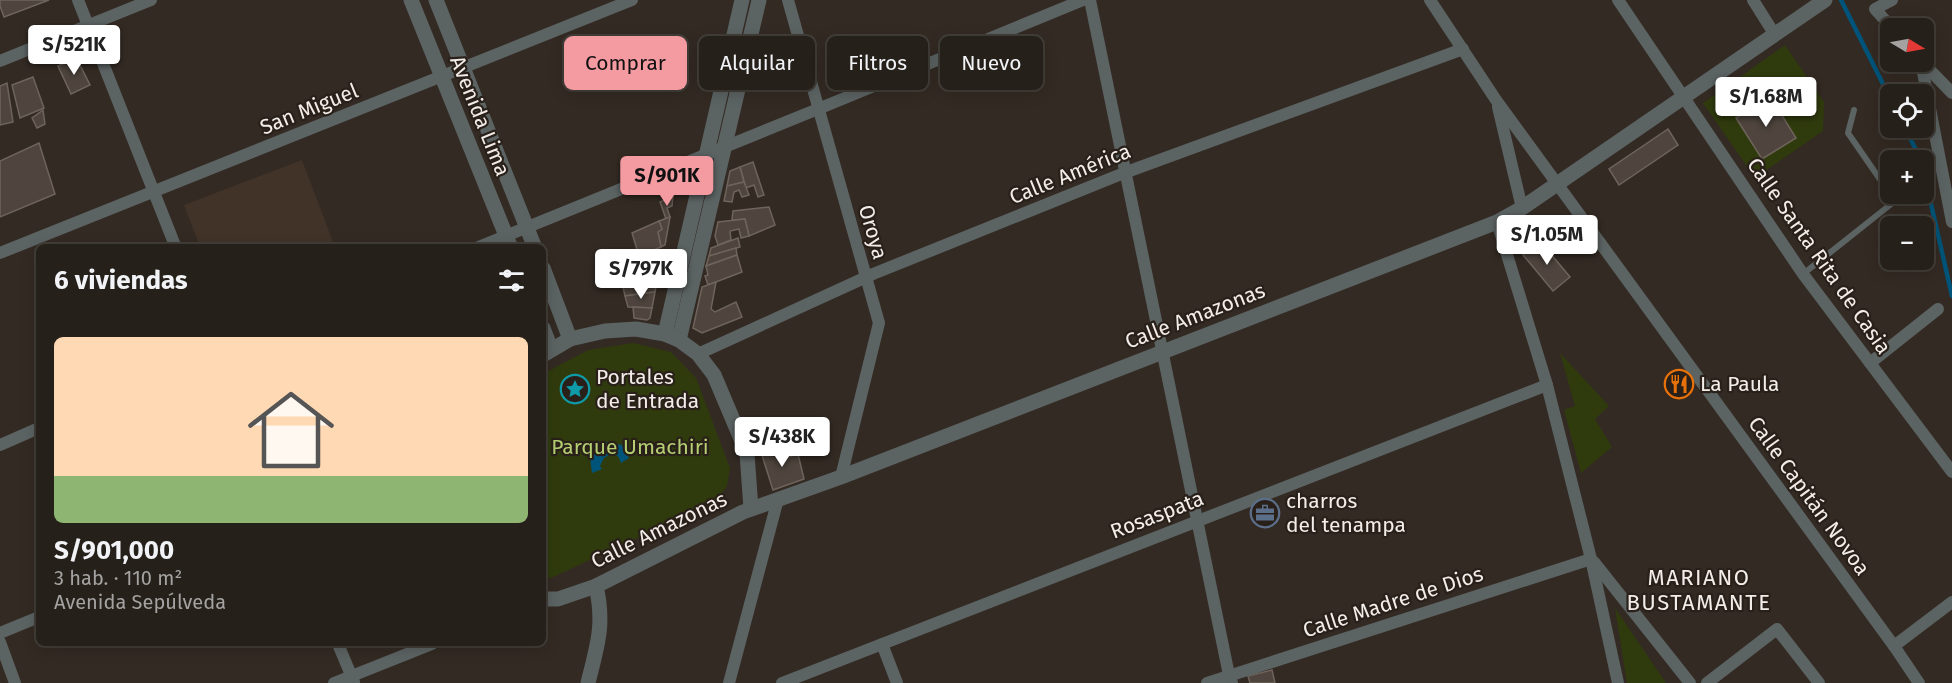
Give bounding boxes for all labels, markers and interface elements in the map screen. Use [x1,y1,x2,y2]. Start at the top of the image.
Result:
north arrow [1880,18,1934,72]
map controls [1880,18,1934,270]
pin: S/521K [25,25,123,76]
text: S/521K [42,32,106,56]
chip: Comprar [564,36,687,90]
chip: Alquilar [699,36,815,90]
chip: Filtros [827,36,928,90]
chip: Nuevo [940,36,1043,90]
street label: Avenida Lima [444,52,516,180]
pin: S/1.68M [1711,77,1821,128]
street label: San Miguel [256,78,362,140]
text: S/1.68M [1729,84,1803,108]
button: locate [1880,84,1934,138]
street label: Calle América [1005,138,1135,210]
button: + [1880,150,1934,204]
street label: Calle Santa Rita de Casia [1741,153,1897,359]
pin: S/901K [618,156,716,207]
text: S/901K [634,163,700,187]
street label: Oroya [853,202,893,262]
pin: S/1.05M [1492,215,1602,266]
button: − [1880,216,1934,270]
text: S/1.05M [1511,222,1583,246]
pin: S/797K [592,249,690,300]
text: S/797K [609,256,673,280]
icon: filters [495,264,528,297]
text: 6 viviendas [54,265,188,296]
street label: Calle Amazonas [1121,277,1269,355]
place label: Portales de Entrada [596,364,699,414]
restaurant icon: La Paula [1663,368,1695,400]
place label: La Paula [1700,371,1779,397]
place icon: Portales de Entrada [559,373,591,405]
icon: home [237,376,345,484]
street label: Calle Capitán Novoa [1743,411,1875,581]
pin: S/438K [733,417,831,468]
text: S/438K [749,424,815,448]
park label: Parque Umachiri [551,434,709,460]
street label: Rosaspata [1107,485,1207,545]
street label: Calle Amazonas [587,486,731,574]
place label: charros del tenampa [1286,488,1406,538]
office icon: charros del tenampa [1249,497,1281,529]
text: S/901,000 [54,535,174,566]
street label: Calle Madre de Dios [1300,561,1487,643]
district label: MARIANO BUSTAMANTE [1626,564,1772,616]
text: 3 hab. · 110 m² [54,566,182,590]
text: Avenida Sepúlveda [54,590,226,614]

